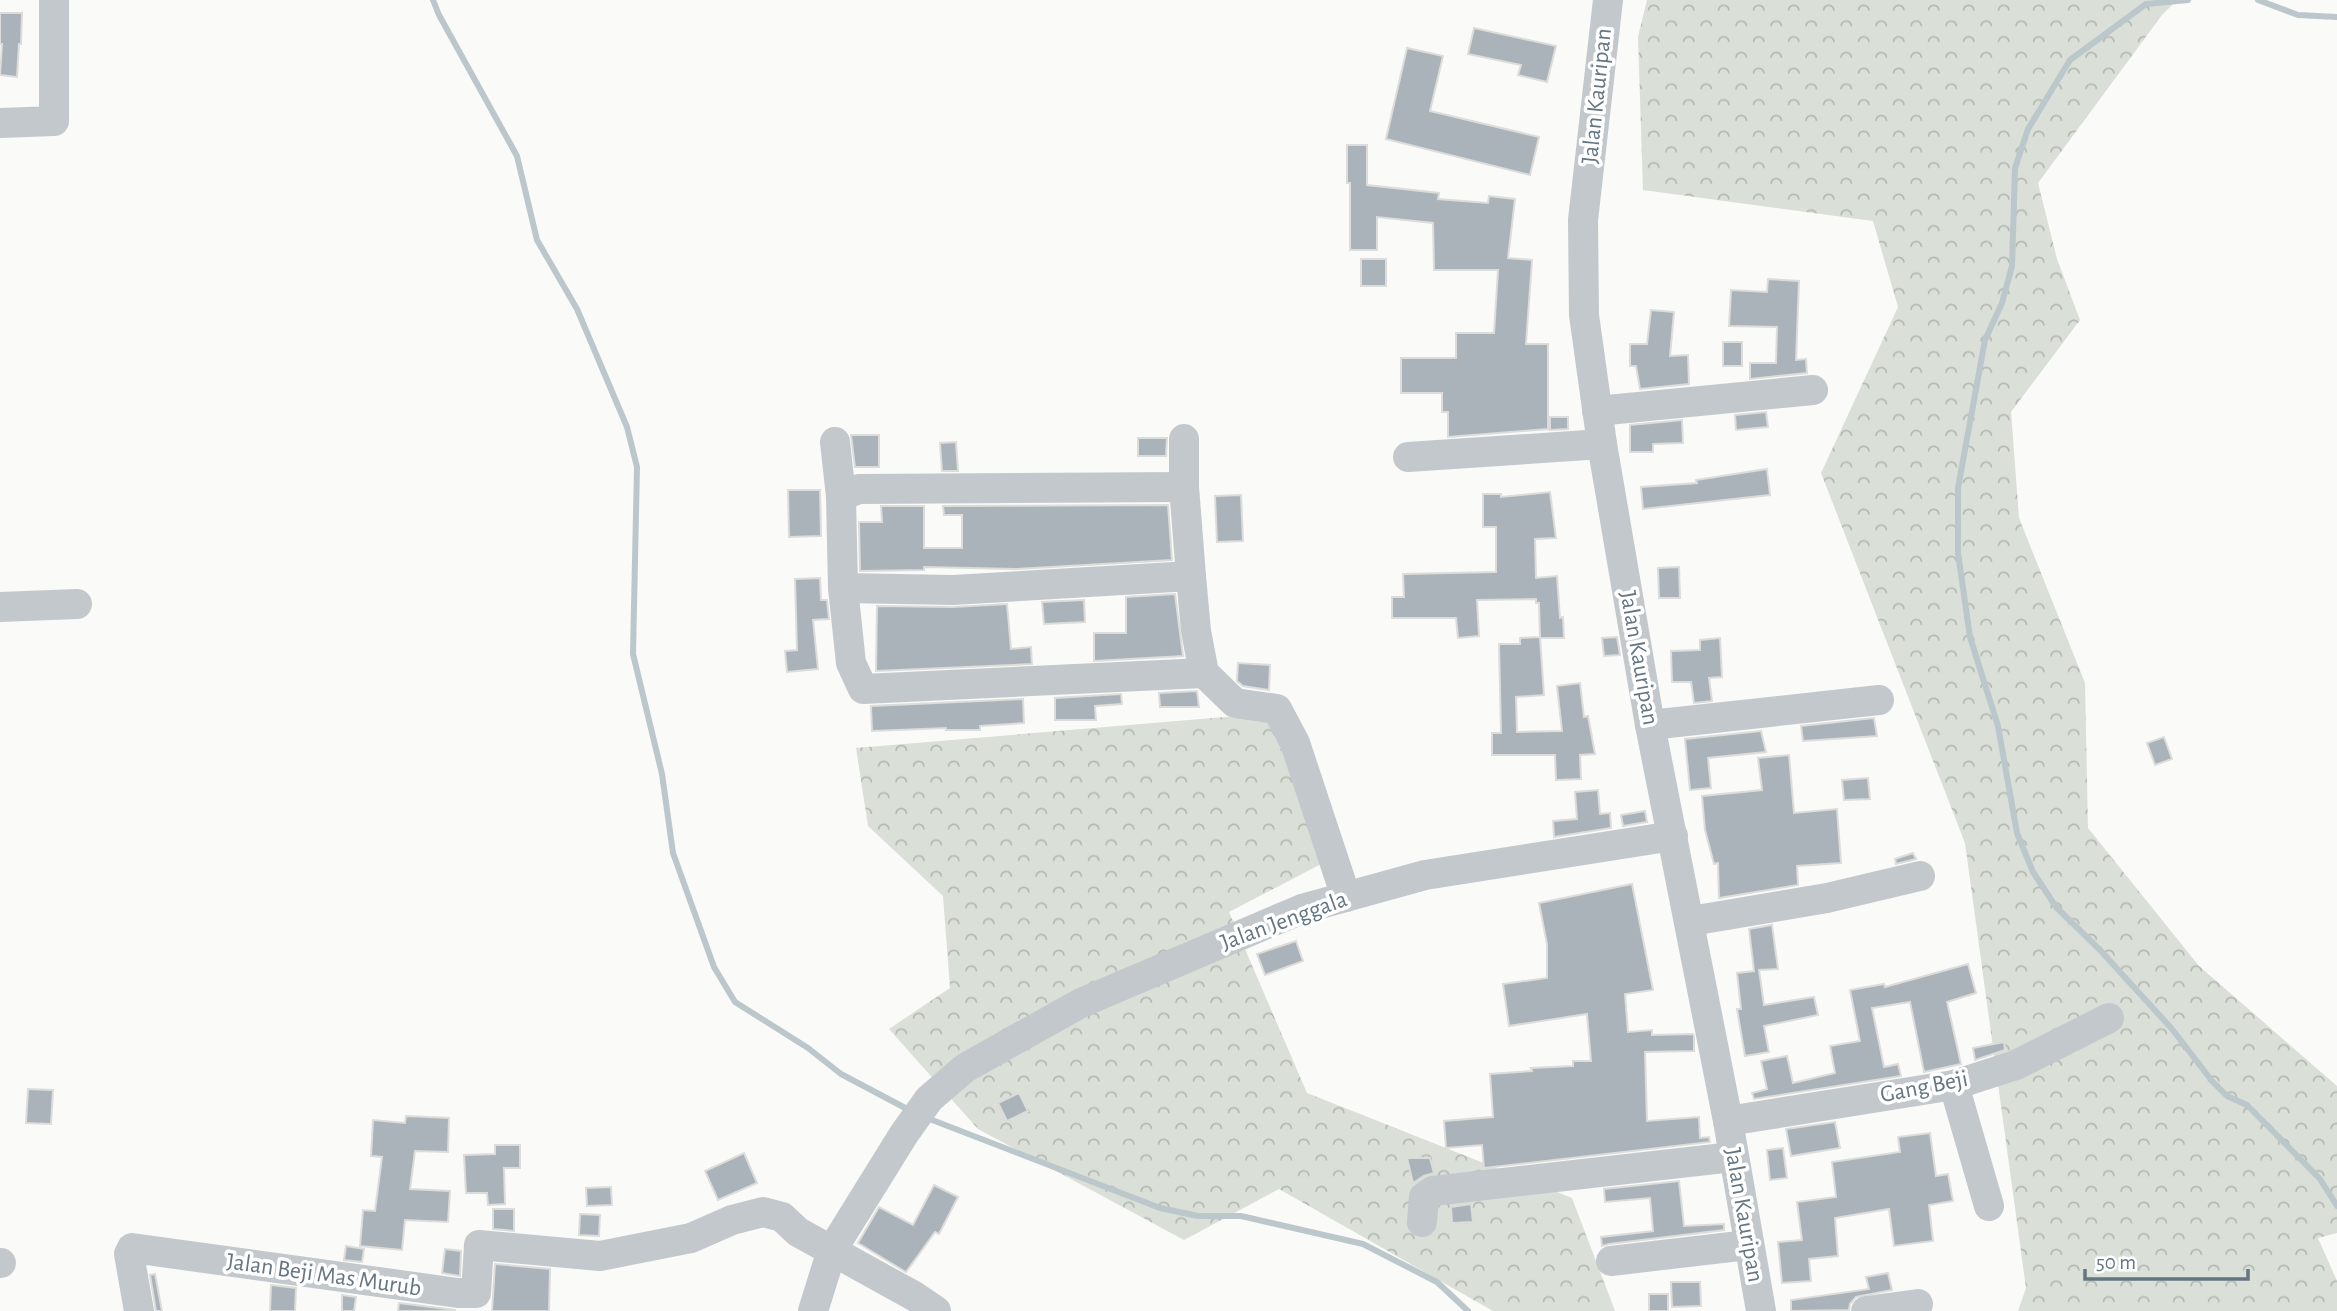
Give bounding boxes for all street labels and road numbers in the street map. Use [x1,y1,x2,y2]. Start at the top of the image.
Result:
street label: Jalan Kauripan [1578,27,1616,165]
street label: Jalan Kauripan [1615,589,1663,727]
street label: Jalan Jenggala [1218,887,1350,955]
street label: Gang Beji [1878,1067,1970,1107]
street label: Jalan Kauripan [1720,1146,1768,1284]
street label: Jalan Beji Mas Murub [225,1249,423,1301]

